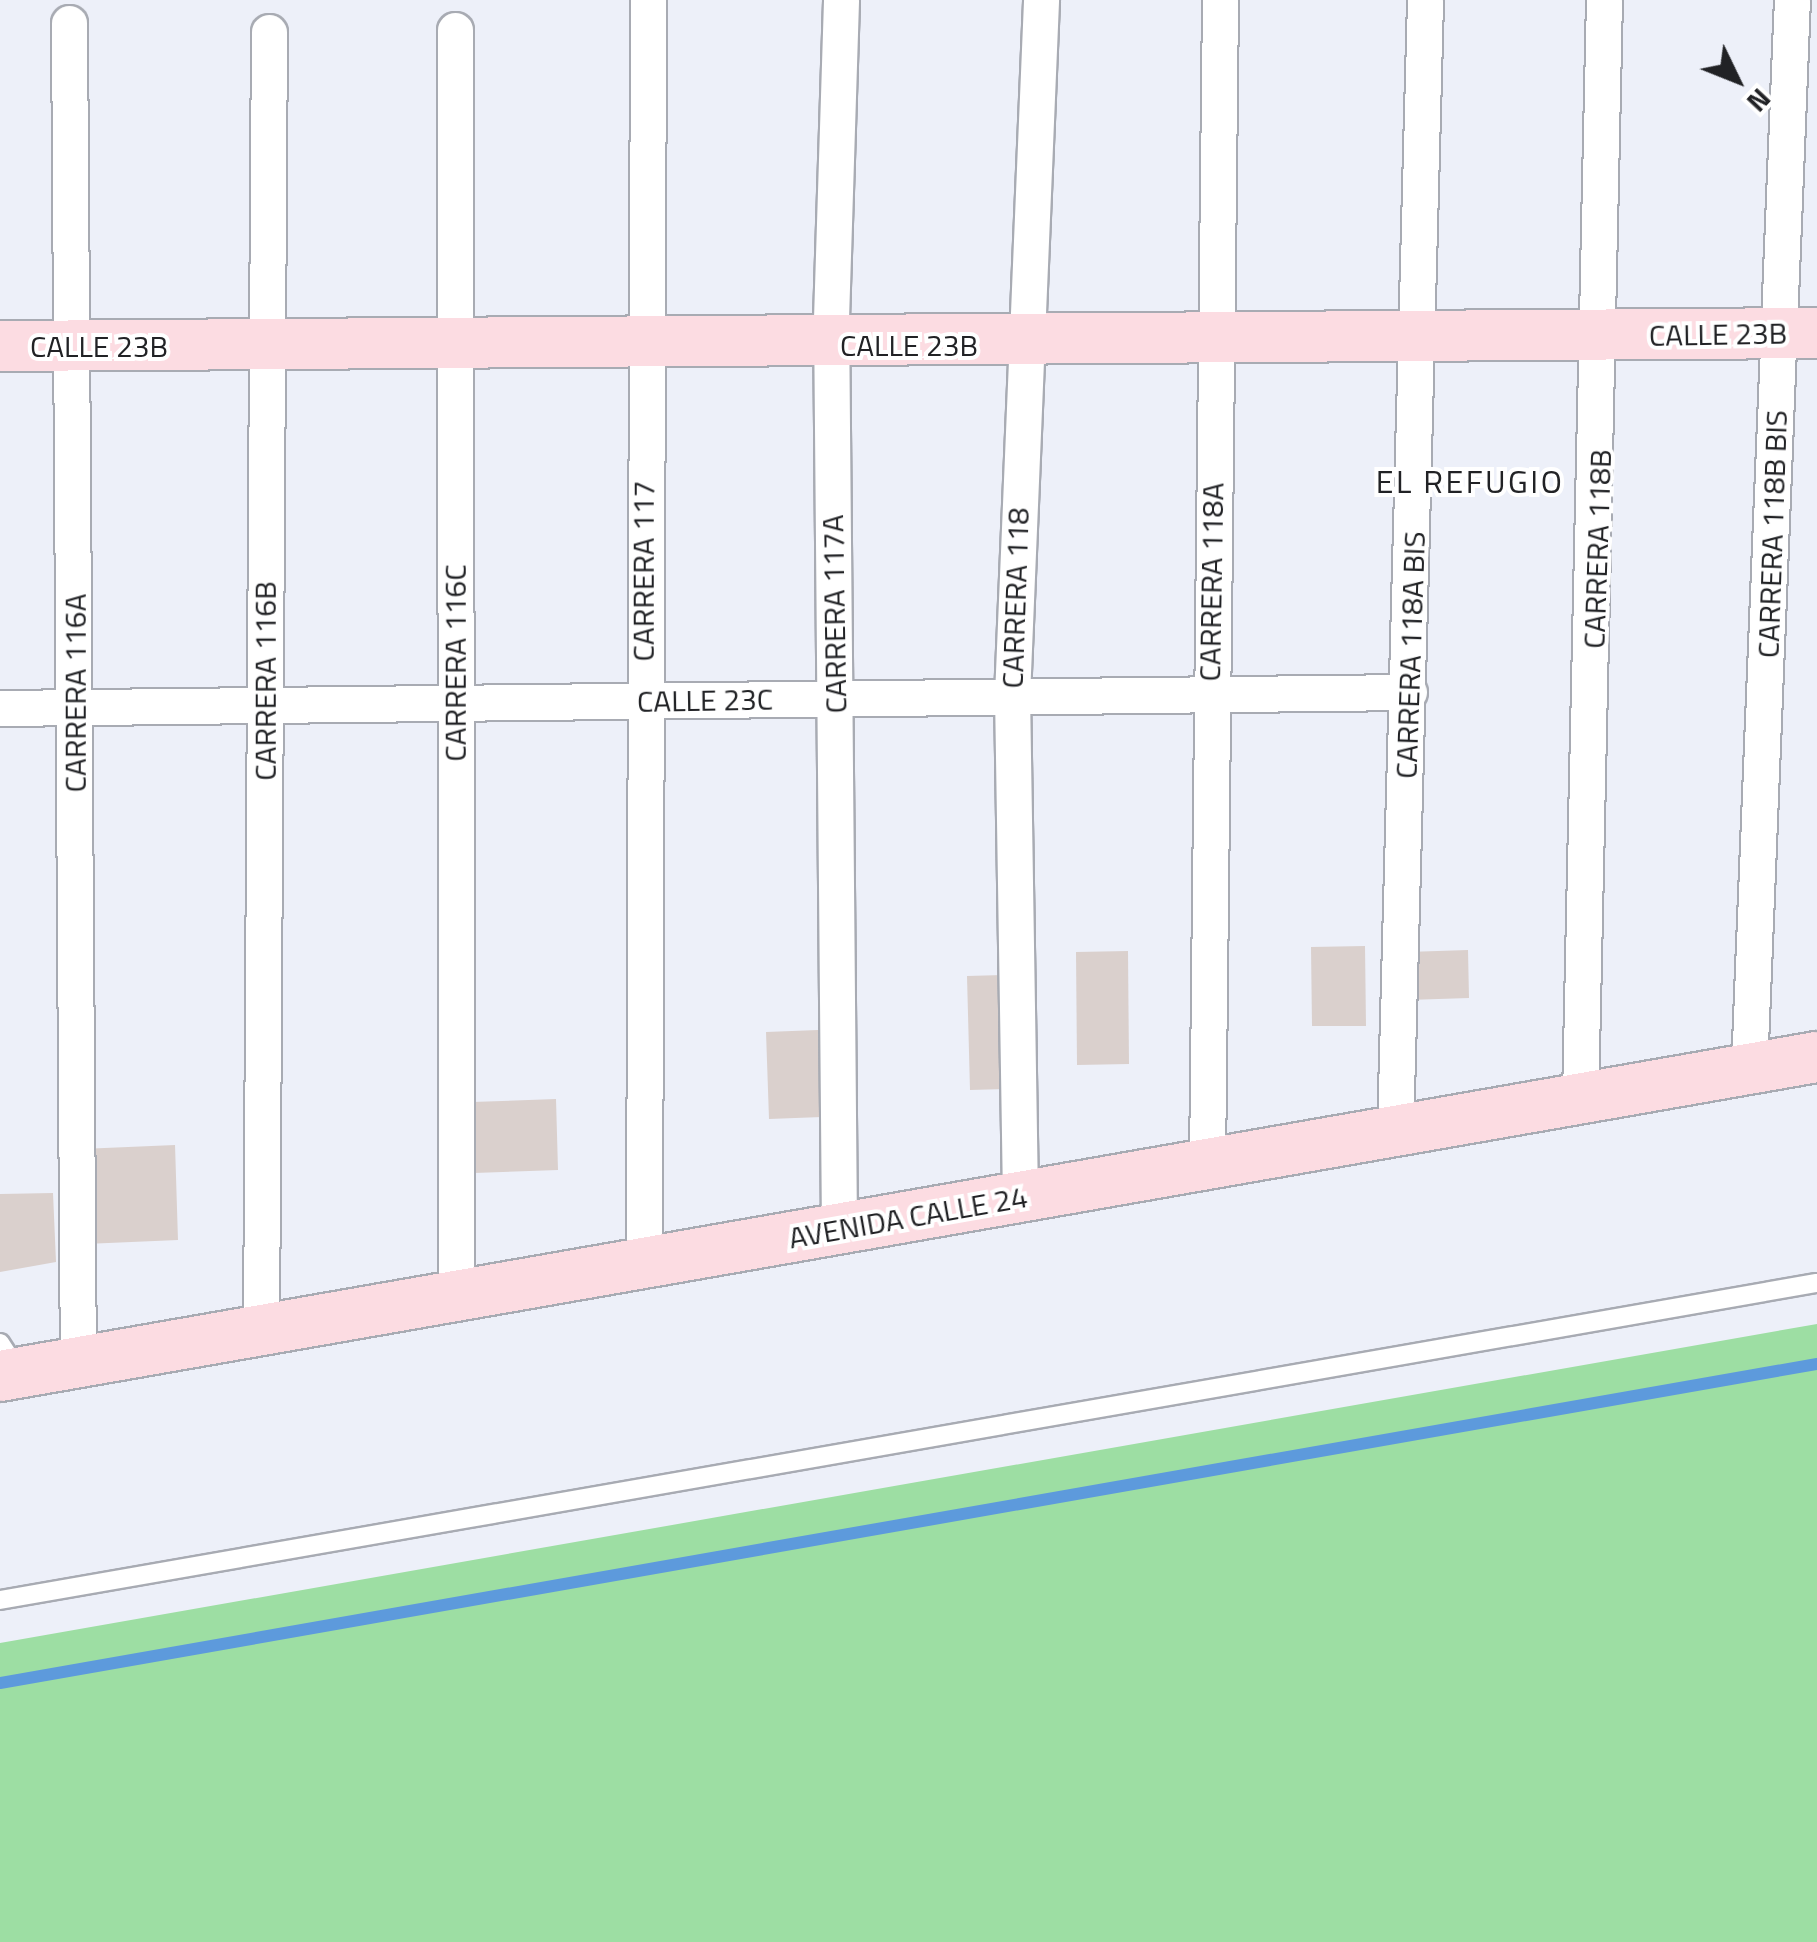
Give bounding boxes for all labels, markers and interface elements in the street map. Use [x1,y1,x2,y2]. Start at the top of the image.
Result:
north arrow [1687,30,1787,130]
text: N [1737,79,1782,123]
street label: CALLE 23B [1649,315,1787,353]
street label: CALLE 23B [840,327,978,363]
street label: CALLE 23B [30,328,168,364]
street label: CARRERA 118B BIS [1750,409,1794,659]
street label: CARRERA 118B [1576,449,1618,649]
district label: EL REFUGIO [1376,462,1564,500]
street label: CARRERA 117 [625,481,661,661]
street label: CARRERA 118A [1191,482,1231,682]
street label: CARRERA 118 [994,507,1036,689]
street label: CARRERA 117A [814,514,854,714]
street label: CARRERA 118A BIS [1388,531,1432,779]
street label: CARRERA 116C [437,564,473,762]
street label: CARRERA 116B [247,581,283,781]
street label: CARRERA 116A [57,594,93,792]
street label: CALLE 23C [637,681,773,719]
street label: AVENIDA CALLE 24 [786,1178,1030,1256]

